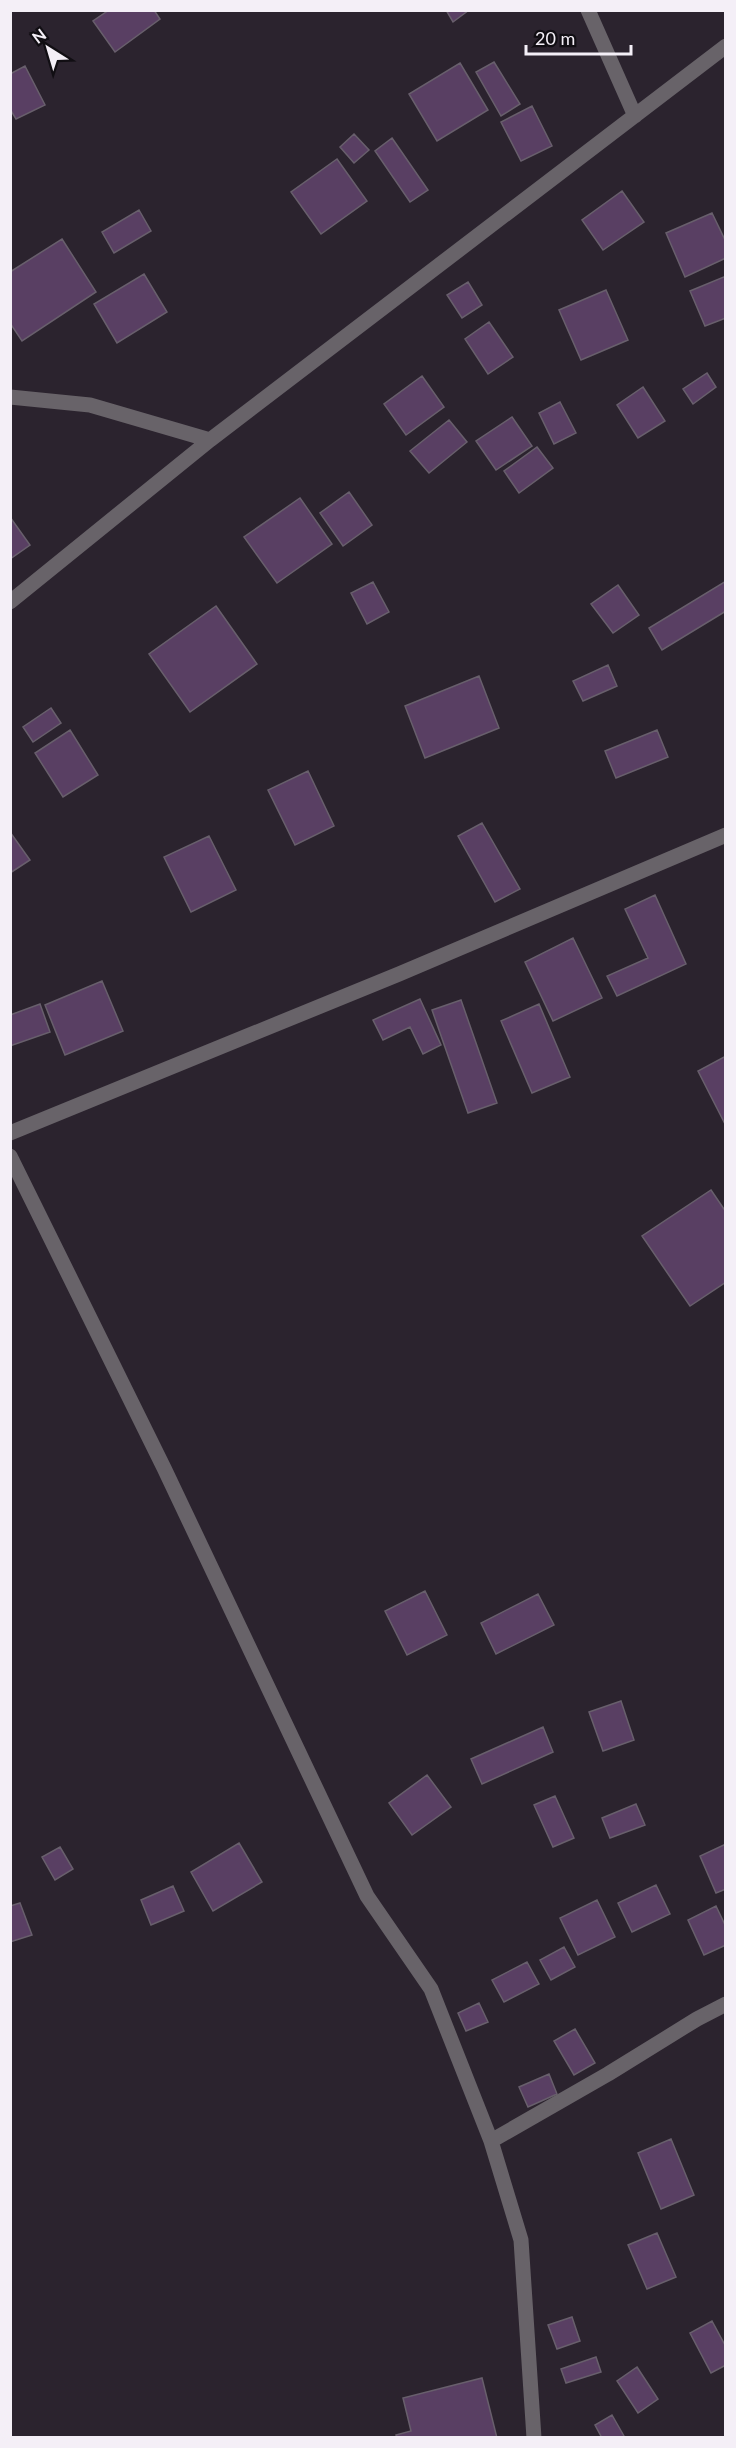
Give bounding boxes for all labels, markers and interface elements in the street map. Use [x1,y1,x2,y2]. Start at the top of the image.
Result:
north arrow [18,18,78,78]
scale bar [526,18,631,56]
text: N [28,24,49,47]
text: 20 m [535,27,575,49]

